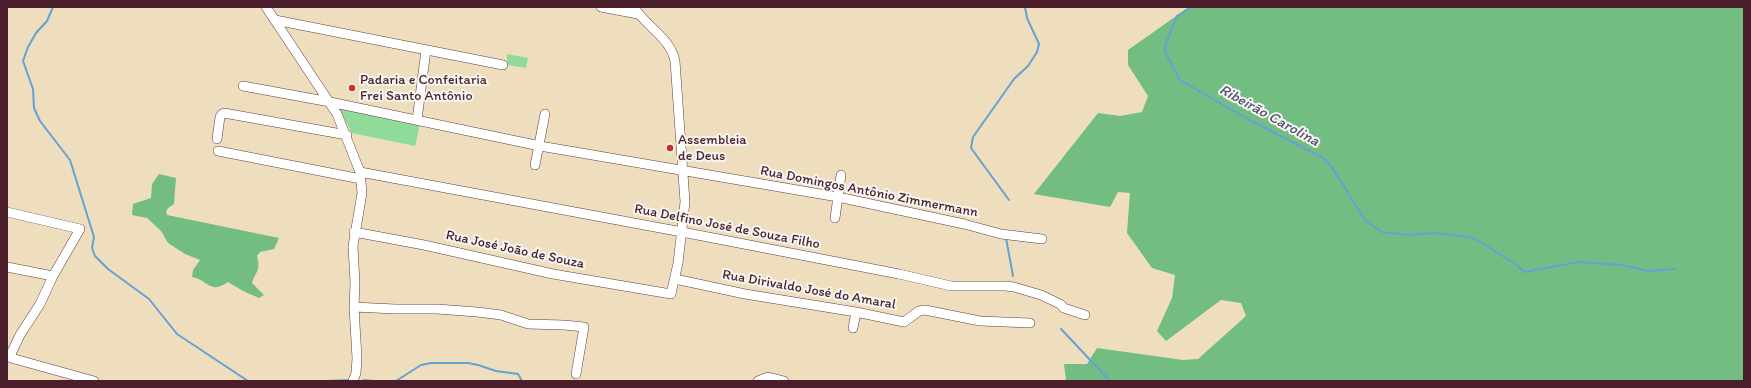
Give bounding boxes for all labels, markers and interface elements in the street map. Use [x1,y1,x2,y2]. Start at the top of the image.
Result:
place label: Padaria e Confeitaria Frei Santo Antônio [360,72,487,104]
water label: Ribeirão Carolina [1216,81,1322,151]
marker: Padaria e Confeitaria Frei Santo Antônio [347,83,357,93]
place label: Assembleia de Deus [678,132,747,164]
marker: Assembleia de Deus [665,143,675,153]
street label: Rua Domingos Antônio Zimmermann [759,163,979,221]
street label: Rua Delfino José de Souza Filho [633,201,821,253]
street label: Rua José João de Souza [444,227,586,273]
street label: Rua Dirivaldo José do Amaral [721,266,897,314]

